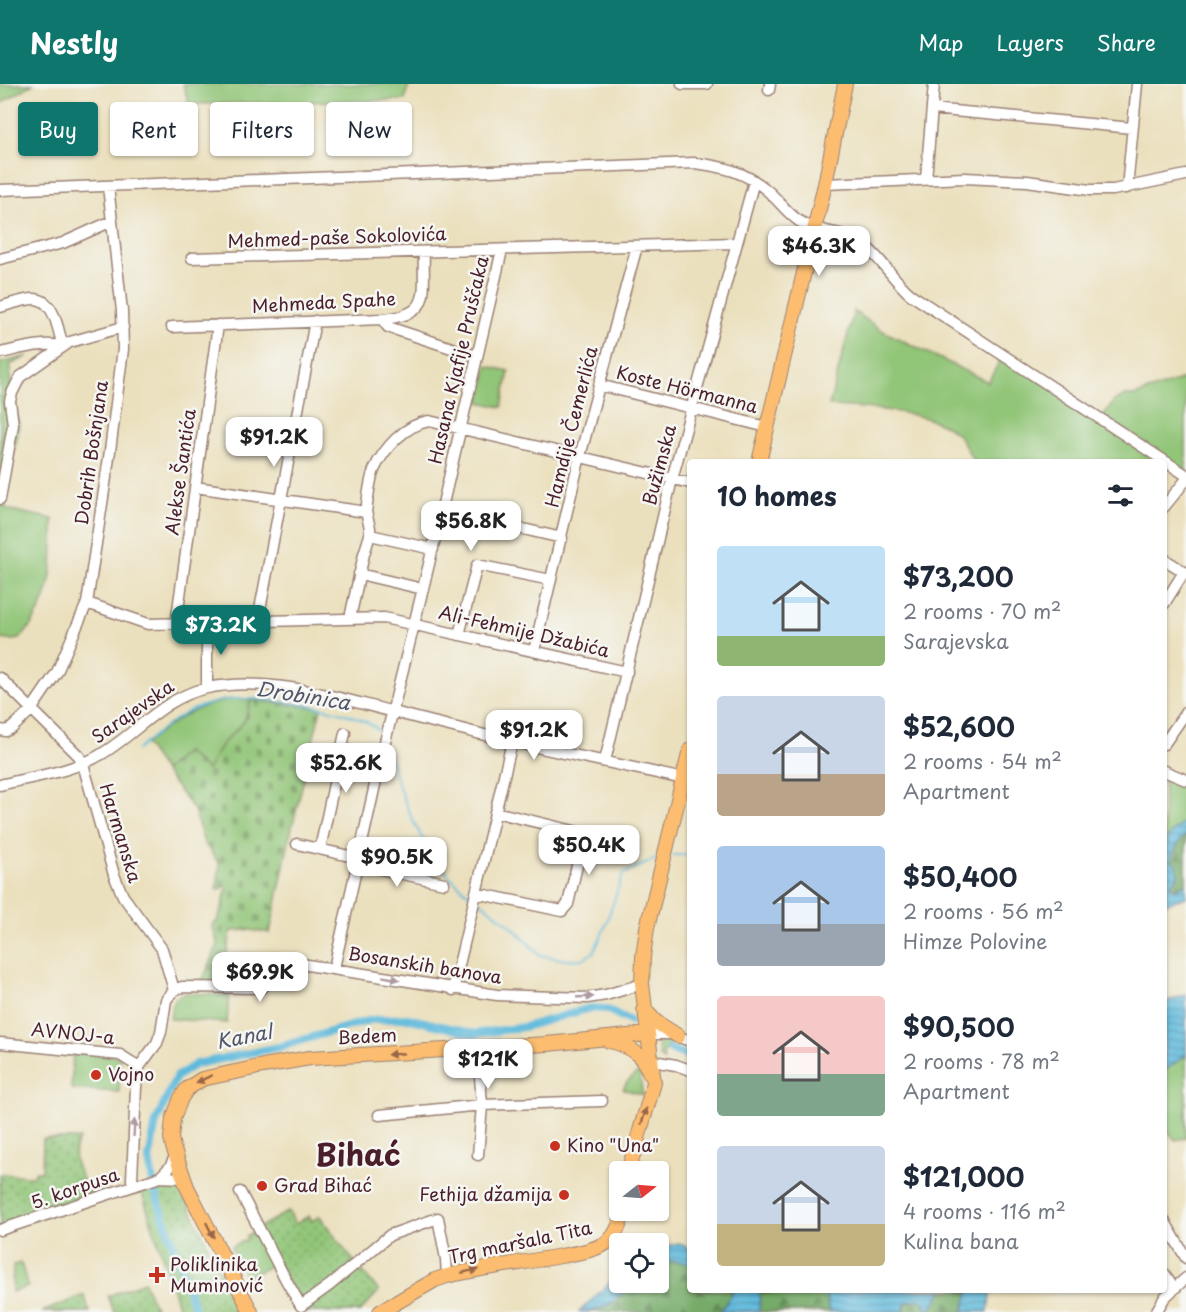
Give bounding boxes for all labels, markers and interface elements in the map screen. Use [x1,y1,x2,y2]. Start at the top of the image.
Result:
text: Nestly [30,21,118,64]
text: Map [919,26,963,58]
text: Layers [996,26,1064,58]
text: Share [1097,26,1156,58]
chip: Buy [18,102,98,156]
chip: Rent [110,102,198,156]
chip: Filters [210,102,314,156]
chip: New [326,102,412,156]
street label: Mehmed-paše Sokolovića [227,219,448,254]
pin: $46.3K [770,226,868,277]
text: $46.3K [782,230,856,260]
street label: Hasana Kjafije Pruščaka [420,252,495,466]
street label: Mehmeda Spahe [251,284,397,319]
street label: Hamdije Čemerlića [537,343,604,510]
street label: Koste Hörmanna [614,358,762,419]
street label: Dobrih Bošnjana [67,378,114,527]
street label: Alekse Šantića [157,406,202,537]
pin: $91.2K [225,417,323,468]
street label: Bužimska [635,420,683,508]
text: $91.2K [240,421,308,451]
text: 10 homes [717,476,837,515]
icon: filters [1104,479,1137,512]
pin: $56.8K [422,501,520,552]
text: $56.8K [435,505,507,535]
text: $73,200 [903,557,1014,596]
icon: home [765,570,837,642]
text: 2 rooms · 70 m² [903,596,1061,626]
street label: Ali-Fehmije Džabića [436,598,613,663]
pin: $73.2K [172,605,270,656]
text: $73.2K [185,609,257,639]
text: Sarajevska [903,626,1009,656]
street label: Sarajevska [85,672,179,749]
water label: Drobinica [254,673,354,717]
text: $52,600 [903,707,1015,746]
pin: $91.2K [485,710,583,761]
text: $91.2K [500,714,568,744]
icon: home [765,720,837,792]
pin: $52.6K [297,743,395,794]
text: 2 rooms · 54 m² [903,746,1062,776]
text: $52.6K [310,747,382,777]
text: Apartment [903,776,1010,806]
street label: Harmanska [94,779,150,886]
pin: $50.4K [540,825,638,876]
text: $50.4K [553,829,625,859]
pin: $90.5K [348,837,446,888]
text: $90.5K [361,841,433,871]
text: $50,400 [903,857,1017,896]
icon: home [765,870,837,942]
text: 2 rooms · 56 m² [903,896,1064,926]
text: Himze Polovine [903,926,1048,956]
street label: Bosanskih banova [346,939,504,990]
pin: $69.9K [211,952,309,1003]
text: $69.9K [226,956,294,986]
one-way arrow [382,974,401,983]
one-way arrow [575,993,594,1002]
text: $90,500 [903,1007,1015,1046]
street label: AVNOJ-a [30,1015,117,1050]
water label: Kanal [213,1015,278,1056]
street label: Bedem [336,1020,397,1051]
icon: home [765,1020,837,1092]
pin: $121K [446,1039,530,1090]
text: $121K [458,1043,518,1073]
text: 2 rooms · 78 m² [903,1046,1060,1076]
one-way arrow [387,1049,406,1058]
place label: Vojno [108,1060,154,1087]
marker: Vojno [89,1068,103,1082]
one-way arrow [196,1075,213,1084]
text: Apartment [903,1076,1010,1106]
one-way arrow [640,1107,649,1125]
one-way arrow [129,1119,138,1138]
district label: Bihać [315,1131,401,1176]
place label: Kino "Una" [567,1131,659,1158]
marker: Kino "Una" [548,1139,562,1153]
text: $121,000 [903,1157,1024,1196]
street label: 5. korpusa [27,1160,123,1215]
north arrow [609,1161,669,1221]
map controls [609,1161,669,1293]
icon: home [765,1170,837,1242]
place label: Grad Bihać [274,1171,372,1198]
marker: Grad Bihać [255,1179,269,1193]
place label: Fethija džamija [419,1180,553,1207]
marker: Fethija džamija [557,1188,571,1202]
text: 4 rooms · 116 m² [903,1196,1066,1226]
street label: Trg maršala Tita [445,1213,595,1270]
one-way arrow [205,1221,214,1238]
text: Kulina bana [903,1226,1019,1256]
button: locate [609,1233,669,1293]
place label: Poliklinika Muminović [170,1250,263,1298]
marker: Poliklinika Muminović [148,1266,166,1284]
one-way arrow [461,1266,480,1275]

